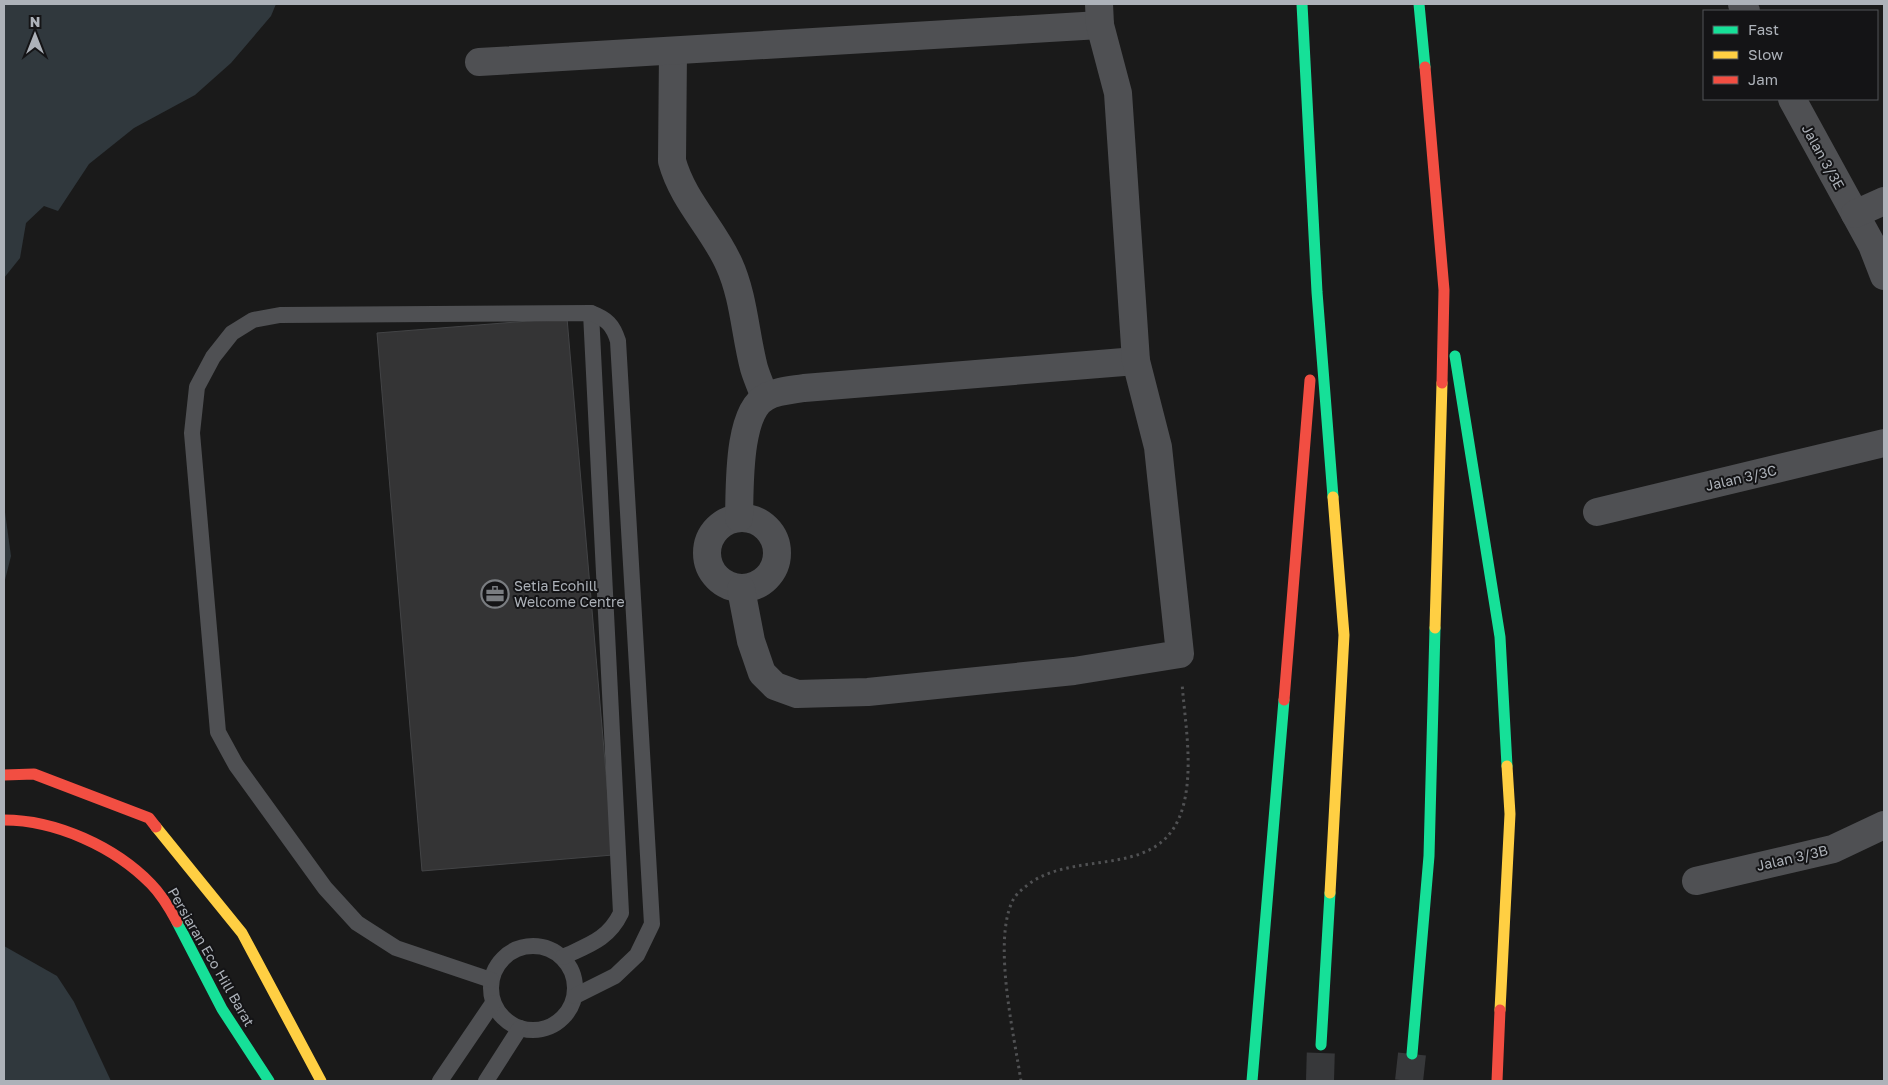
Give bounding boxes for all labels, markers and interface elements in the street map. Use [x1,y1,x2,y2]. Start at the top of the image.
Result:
north arrow [10,10,60,60]
legend [1703,10,1878,100]
text: N [30,13,40,30]
text: Fast [1748,20,1779,38]
text: Slow [1748,45,1783,63]
text: Jam [1748,70,1778,88]
street label: Jalan 3/3E [1799,121,1848,192]
street label: Jalan 3/3C [1704,461,1778,494]
place label: Setia Ecohill Welcome Centre [514,577,625,610]
office icon: Setia Ecohill Welcome Centre [480,579,510,609]
street label: Jalan 3/3B [1755,841,1829,874]
street label: Persiaran Eco Hill Barat [165,884,258,1029]

